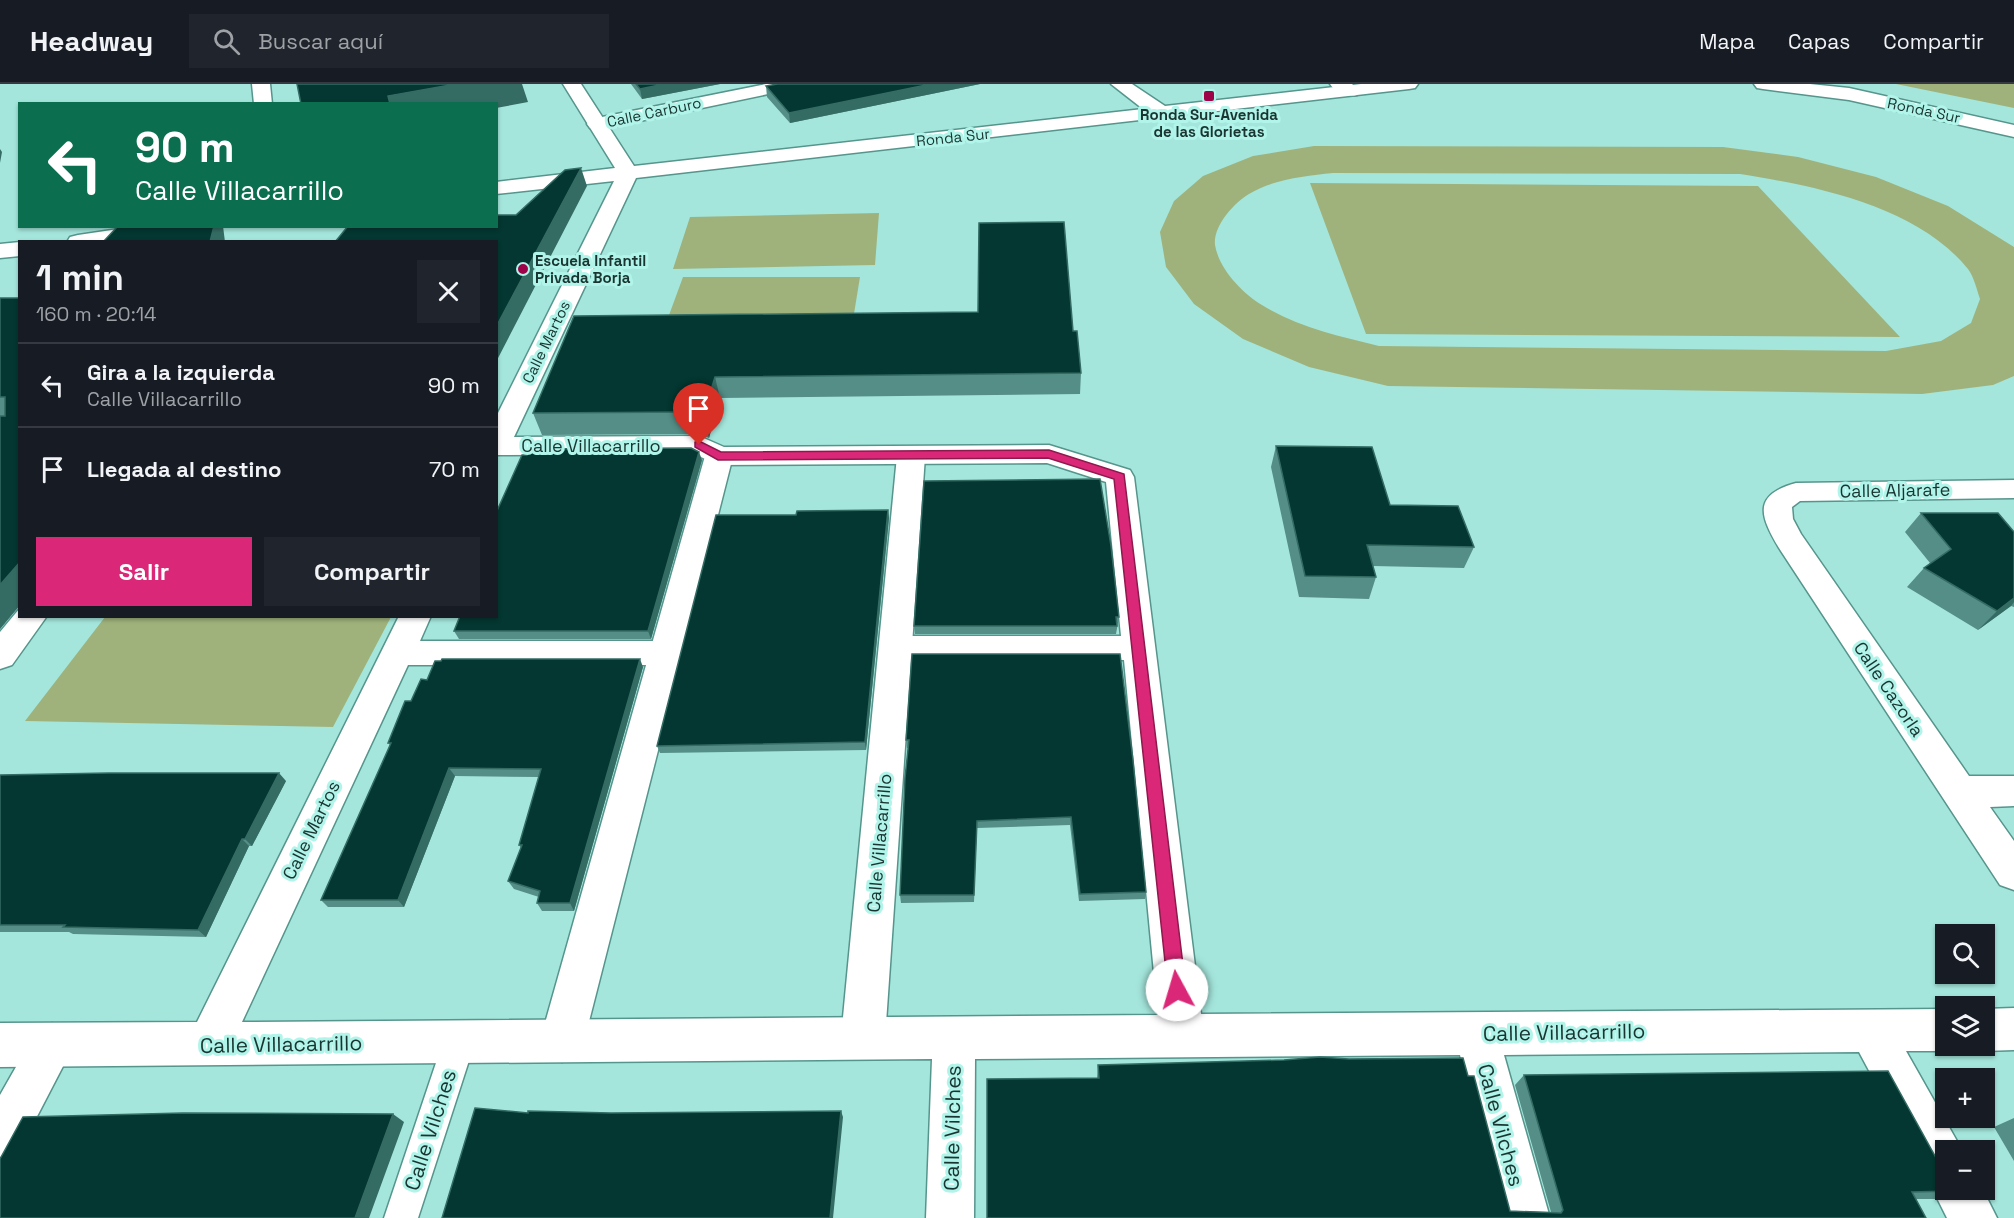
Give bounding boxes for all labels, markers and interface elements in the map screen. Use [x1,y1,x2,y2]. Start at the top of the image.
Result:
search box [189,14,609,68]
text: Headway [30,23,153,59]
icon: search [210,25,243,58]
text: Buscar aquí [258,27,383,55]
text: Mapa [1699,28,1755,55]
text: Capas [1788,28,1850,55]
text: Compartir [1883,28,1984,55]
marker: Ronda Sur-Avenida de las Glorietas [1202,89,1216,103]
street label: Calle Carburo [605,93,703,131]
street label: Ronda Sur [1886,93,1963,127]
place label: Ronda Sur-Avenida de las Glorietas [1140,105,1278,141]
text: 90 m [135,121,235,174]
street label: Ronda Sur [915,124,991,150]
icon: left [36,126,114,204]
text: Calle Villacarrillo [135,173,344,208]
place label: Escuela Infantil Privada Borja [535,251,646,287]
text: 1 min [36,255,124,301]
button: close [417,260,480,323]
marker: Escuela Infantil Privada Borja [516,262,530,276]
street label: Calle Martos [518,298,574,386]
text: 160 m · 20:14 [36,301,157,327]
text: Gira a la izquierda [87,358,275,386]
icon: left [36,369,69,402]
text: 90 m [428,371,480,399]
pin [673,383,724,445]
text: Calle Villacarrillo [87,386,242,412]
icon: arrive [682,392,715,425]
street label: Calle Villacarrillo [521,434,661,457]
icon: arrive [36,453,69,486]
text: Llegada al destino [87,455,281,483]
text: 70 m [429,455,480,483]
street label: Calle Aljarafe [1839,478,1951,502]
button: Salir [36,537,252,606]
button: Compartir [264,537,480,606]
street label: Calle Cazorla [1849,637,1929,741]
street label: Calle Villacarrillo [861,773,897,913]
street label: Calle Martos [277,777,345,883]
map controls [1935,924,1995,1200]
button: search [1935,924,1995,984]
position arrow [1145,958,1209,1022]
button: layers [1935,996,1995,1056]
street label: Calle Villacarrillo [1483,1017,1645,1047]
street label: Calle Villacarrillo [200,1029,362,1059]
street label: Calle Vilches [1472,1061,1530,1189]
street label: Calle Vilches [937,1065,967,1191]
street label: Calle Vilches [398,1066,462,1194]
button: + [1935,1068,1995,1128]
button: − [1935,1140,1995,1200]

